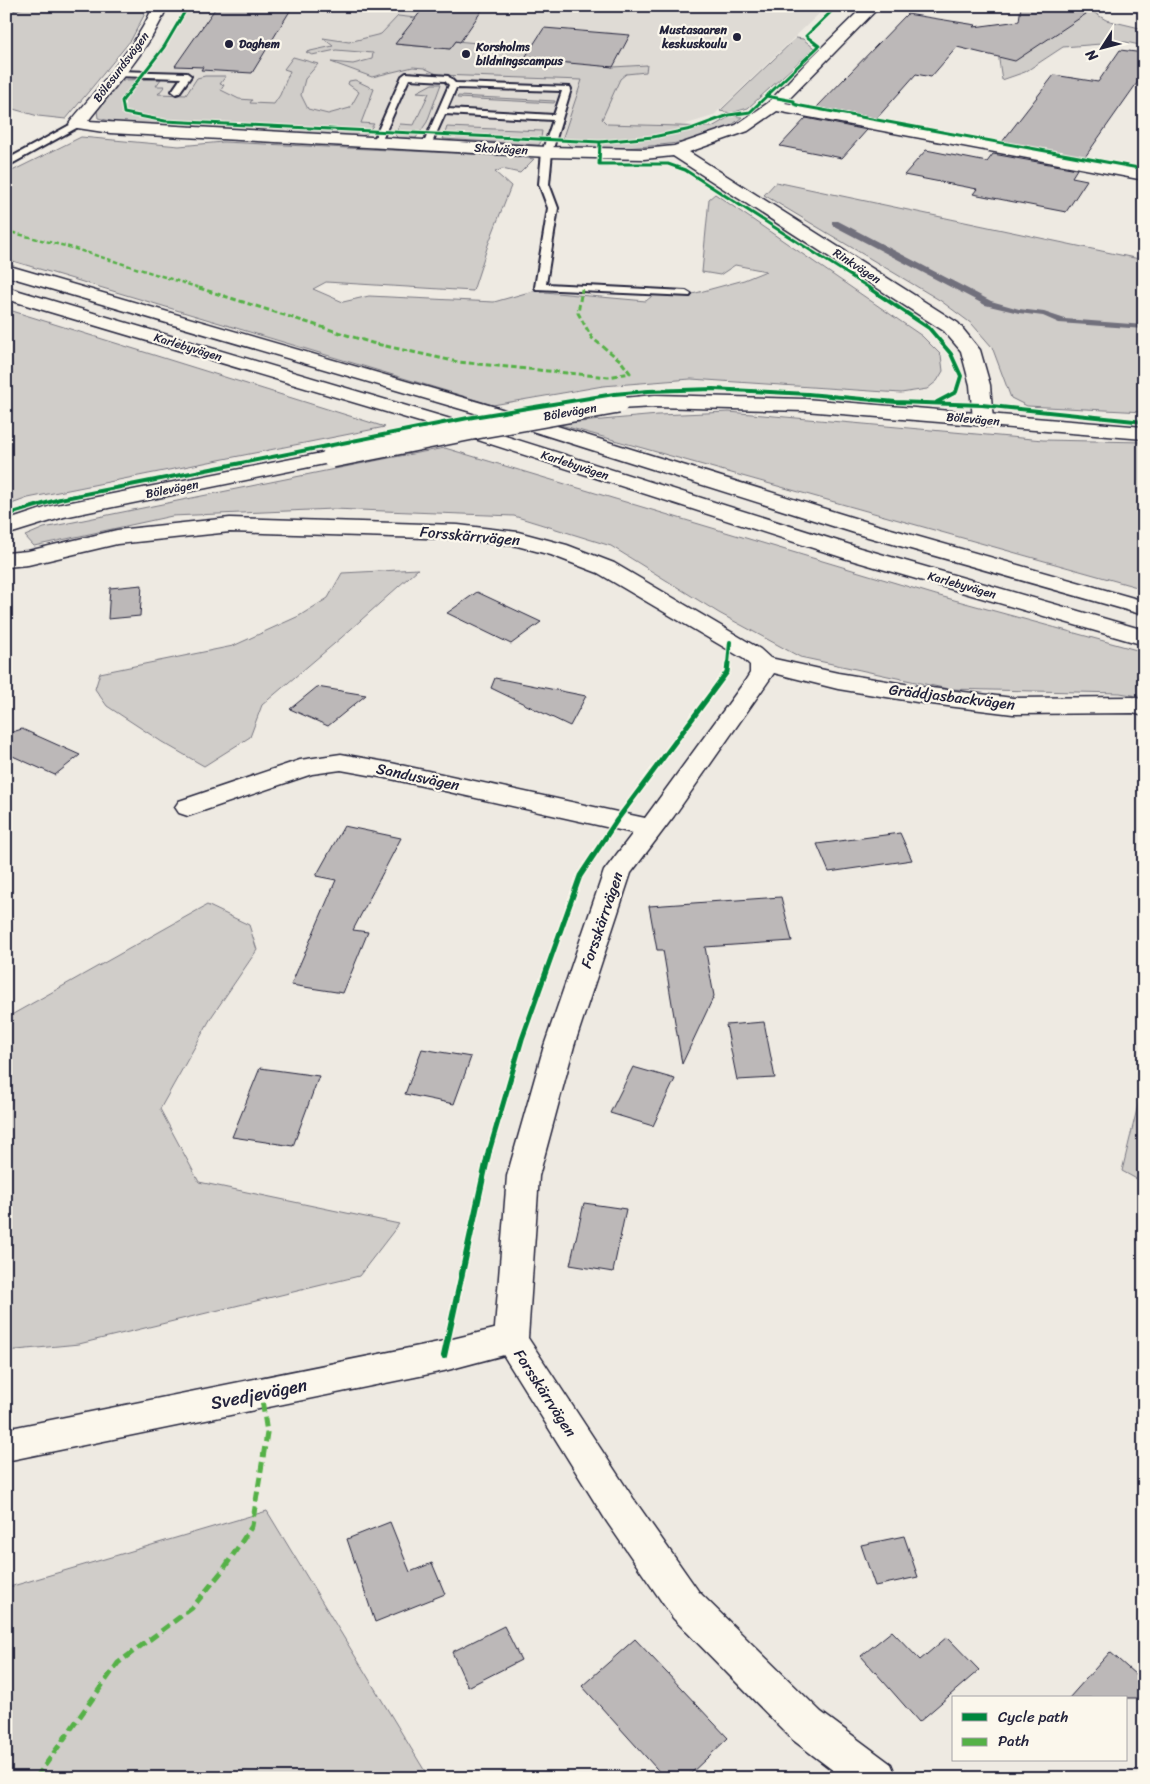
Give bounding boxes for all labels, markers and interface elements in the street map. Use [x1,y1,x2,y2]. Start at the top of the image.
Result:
place label: Mustasaaren keskuskoulu [658,19,728,55]
north arrow [1078,22,1128,72]
street label: Bölesundsvägen [87,26,155,107]
marker: Mustasaaren keskuskoulu [731,31,743,43]
place label: Daghem [239,33,280,55]
place label: Korsholms bildningscampus [475,36,563,72]
marker: Daghem [223,38,235,50]
text: N [1079,44,1105,67]
marker: Korsholms bildningscampus [460,48,472,60]
street label: Skolvägen [474,137,529,161]
street label: Rinkvägen [828,242,886,290]
street label: Karlebyvägen [151,326,225,368]
street label: Bölevägen [542,396,599,427]
street label: Bölevägen [945,406,1001,432]
street label: Karlebyvägen [538,444,612,486]
street label: Bölevägen [144,473,201,505]
street label: Forsskärrvägen [419,519,521,553]
street label: Karlebyvägen [925,565,999,605]
street label: Gräddjasbackvägen [888,676,1016,718]
street label: Sandusvägen [374,755,462,799]
street label: Forsskärrvägen [573,868,631,972]
street label: Forsskärrvägen [507,1344,583,1442]
street label: Svedjevägen [208,1369,310,1419]
legend [952,1696,1128,1762]
text: Cycle path [998,1704,1069,1730]
text: Path [998,1728,1029,1754]

